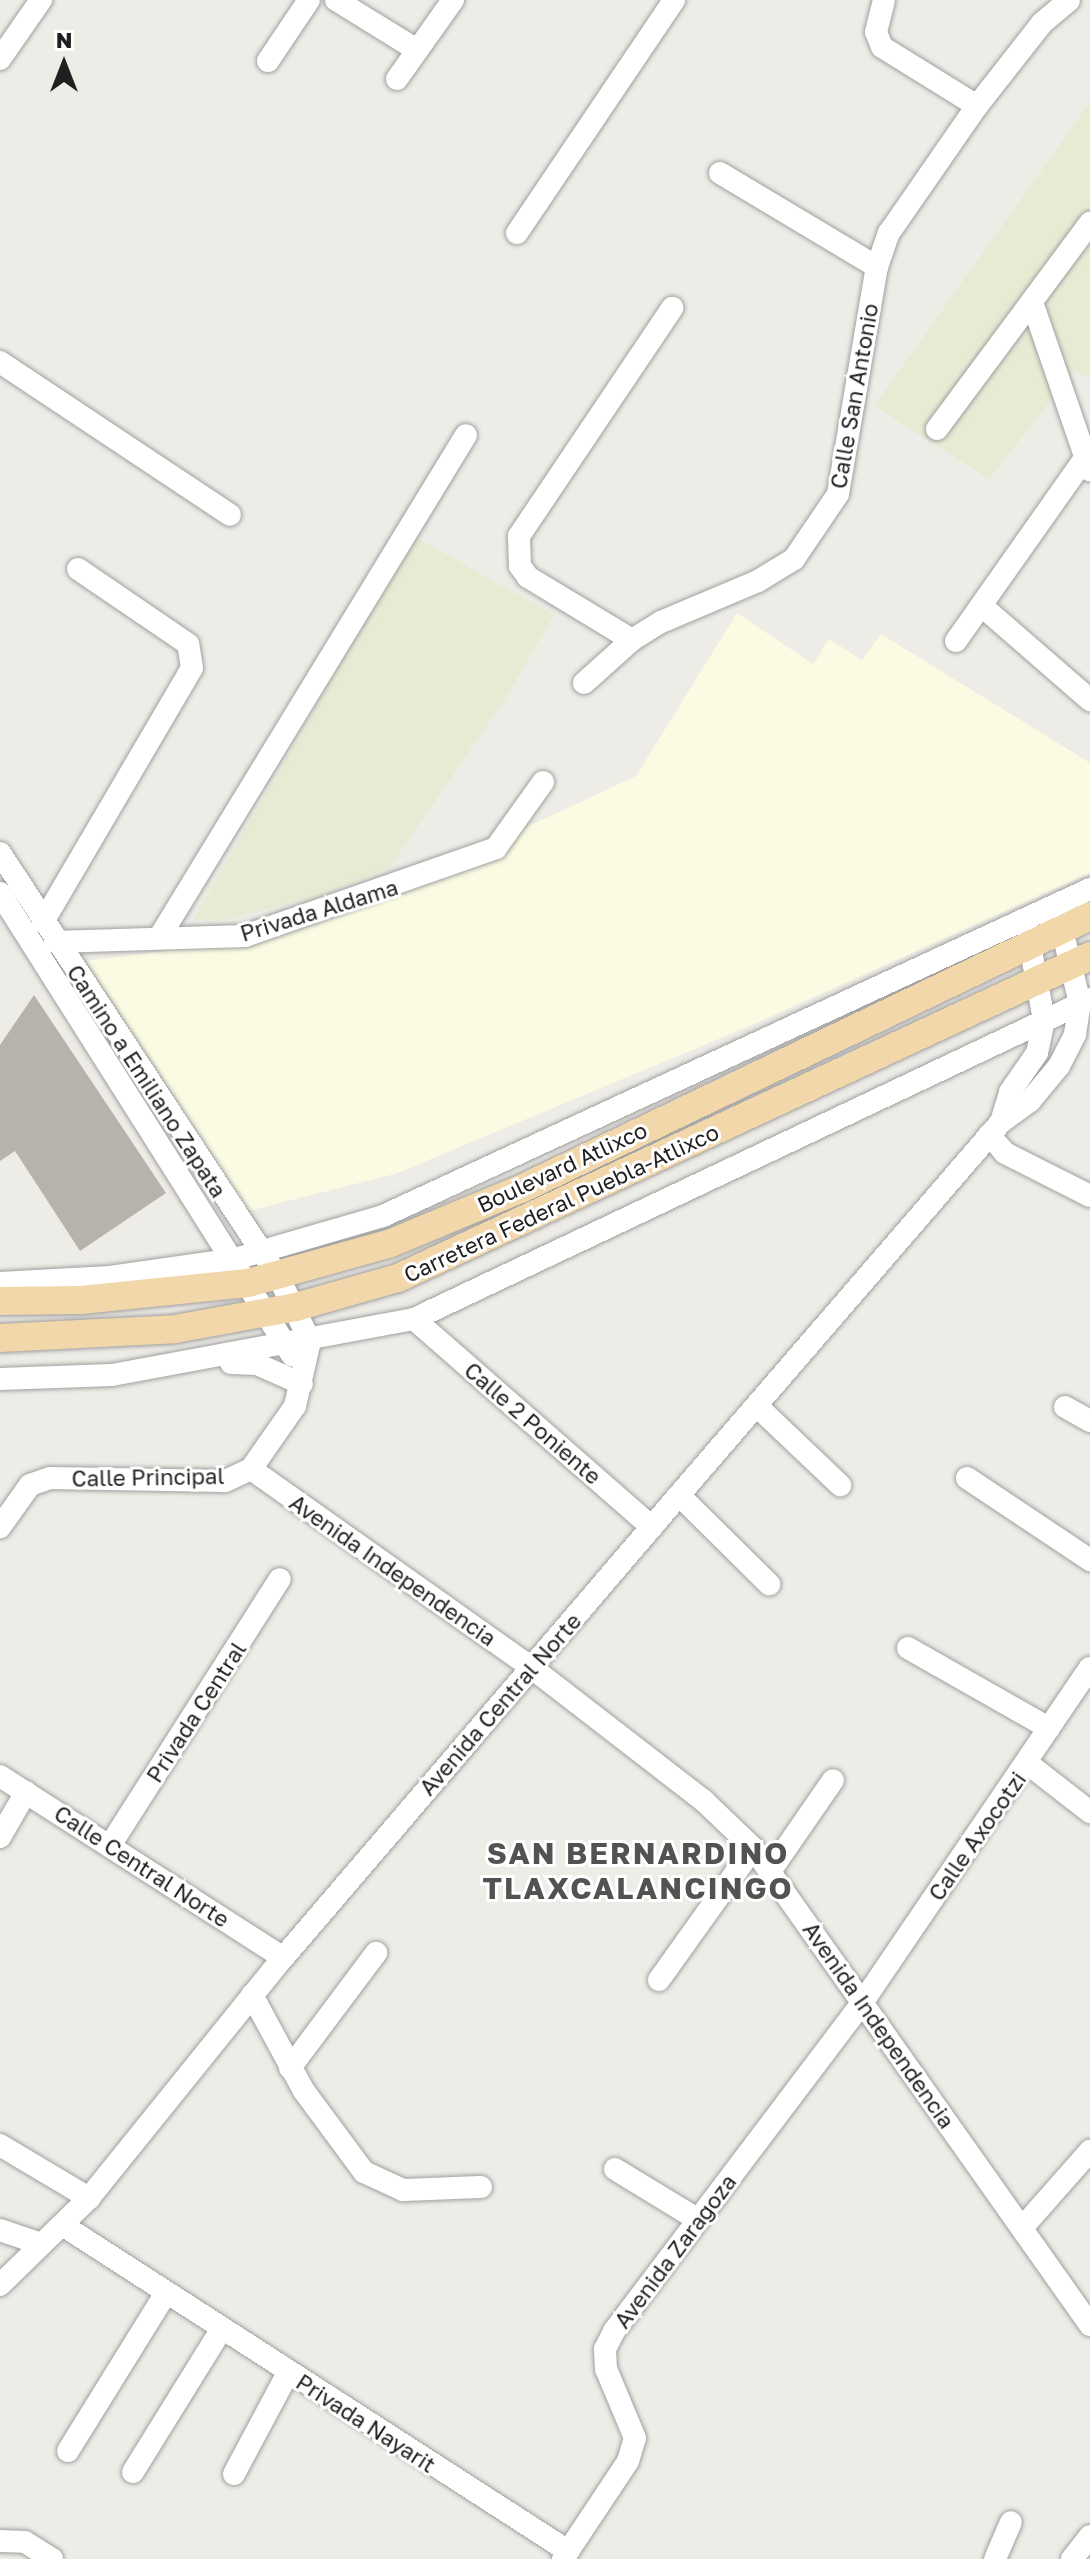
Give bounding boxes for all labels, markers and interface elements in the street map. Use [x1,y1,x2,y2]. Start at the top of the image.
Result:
north arrow [24,24,104,104]
text: N [56,26,72,53]
street label: Calle San Antonio [825,301,883,491]
street label: Privada Aldama [237,873,401,947]
street label: Camino a Emiliano Zapata [62,960,232,1202]
street label: Boulevard Atlixco [473,1116,651,1218]
street label: Carretera Federal Puebla-Atlixco [399,1118,723,1288]
street label: Calle 2 Poniente [459,1357,607,1489]
street label: Calle Principal [71,1462,225,1492]
street label: Avenida Independencia [285,1489,501,1651]
street label: Avenida Central Norte [414,1608,586,1800]
street label: Privada Central [141,1637,251,1787]
street label: Calle Axocotzi [923,1767,1031,1905]
street label: Calle Central Norte [50,1800,234,1932]
district label: SAN BERNARDINO TLAXCALANCINGO [482,1835,794,1906]
street label: Avenida Independencia [798,1917,960,2133]
street label: Avenida Zaragoza [609,2169,741,2333]
street label: Privada Nayarit [292,2368,440,2478]

